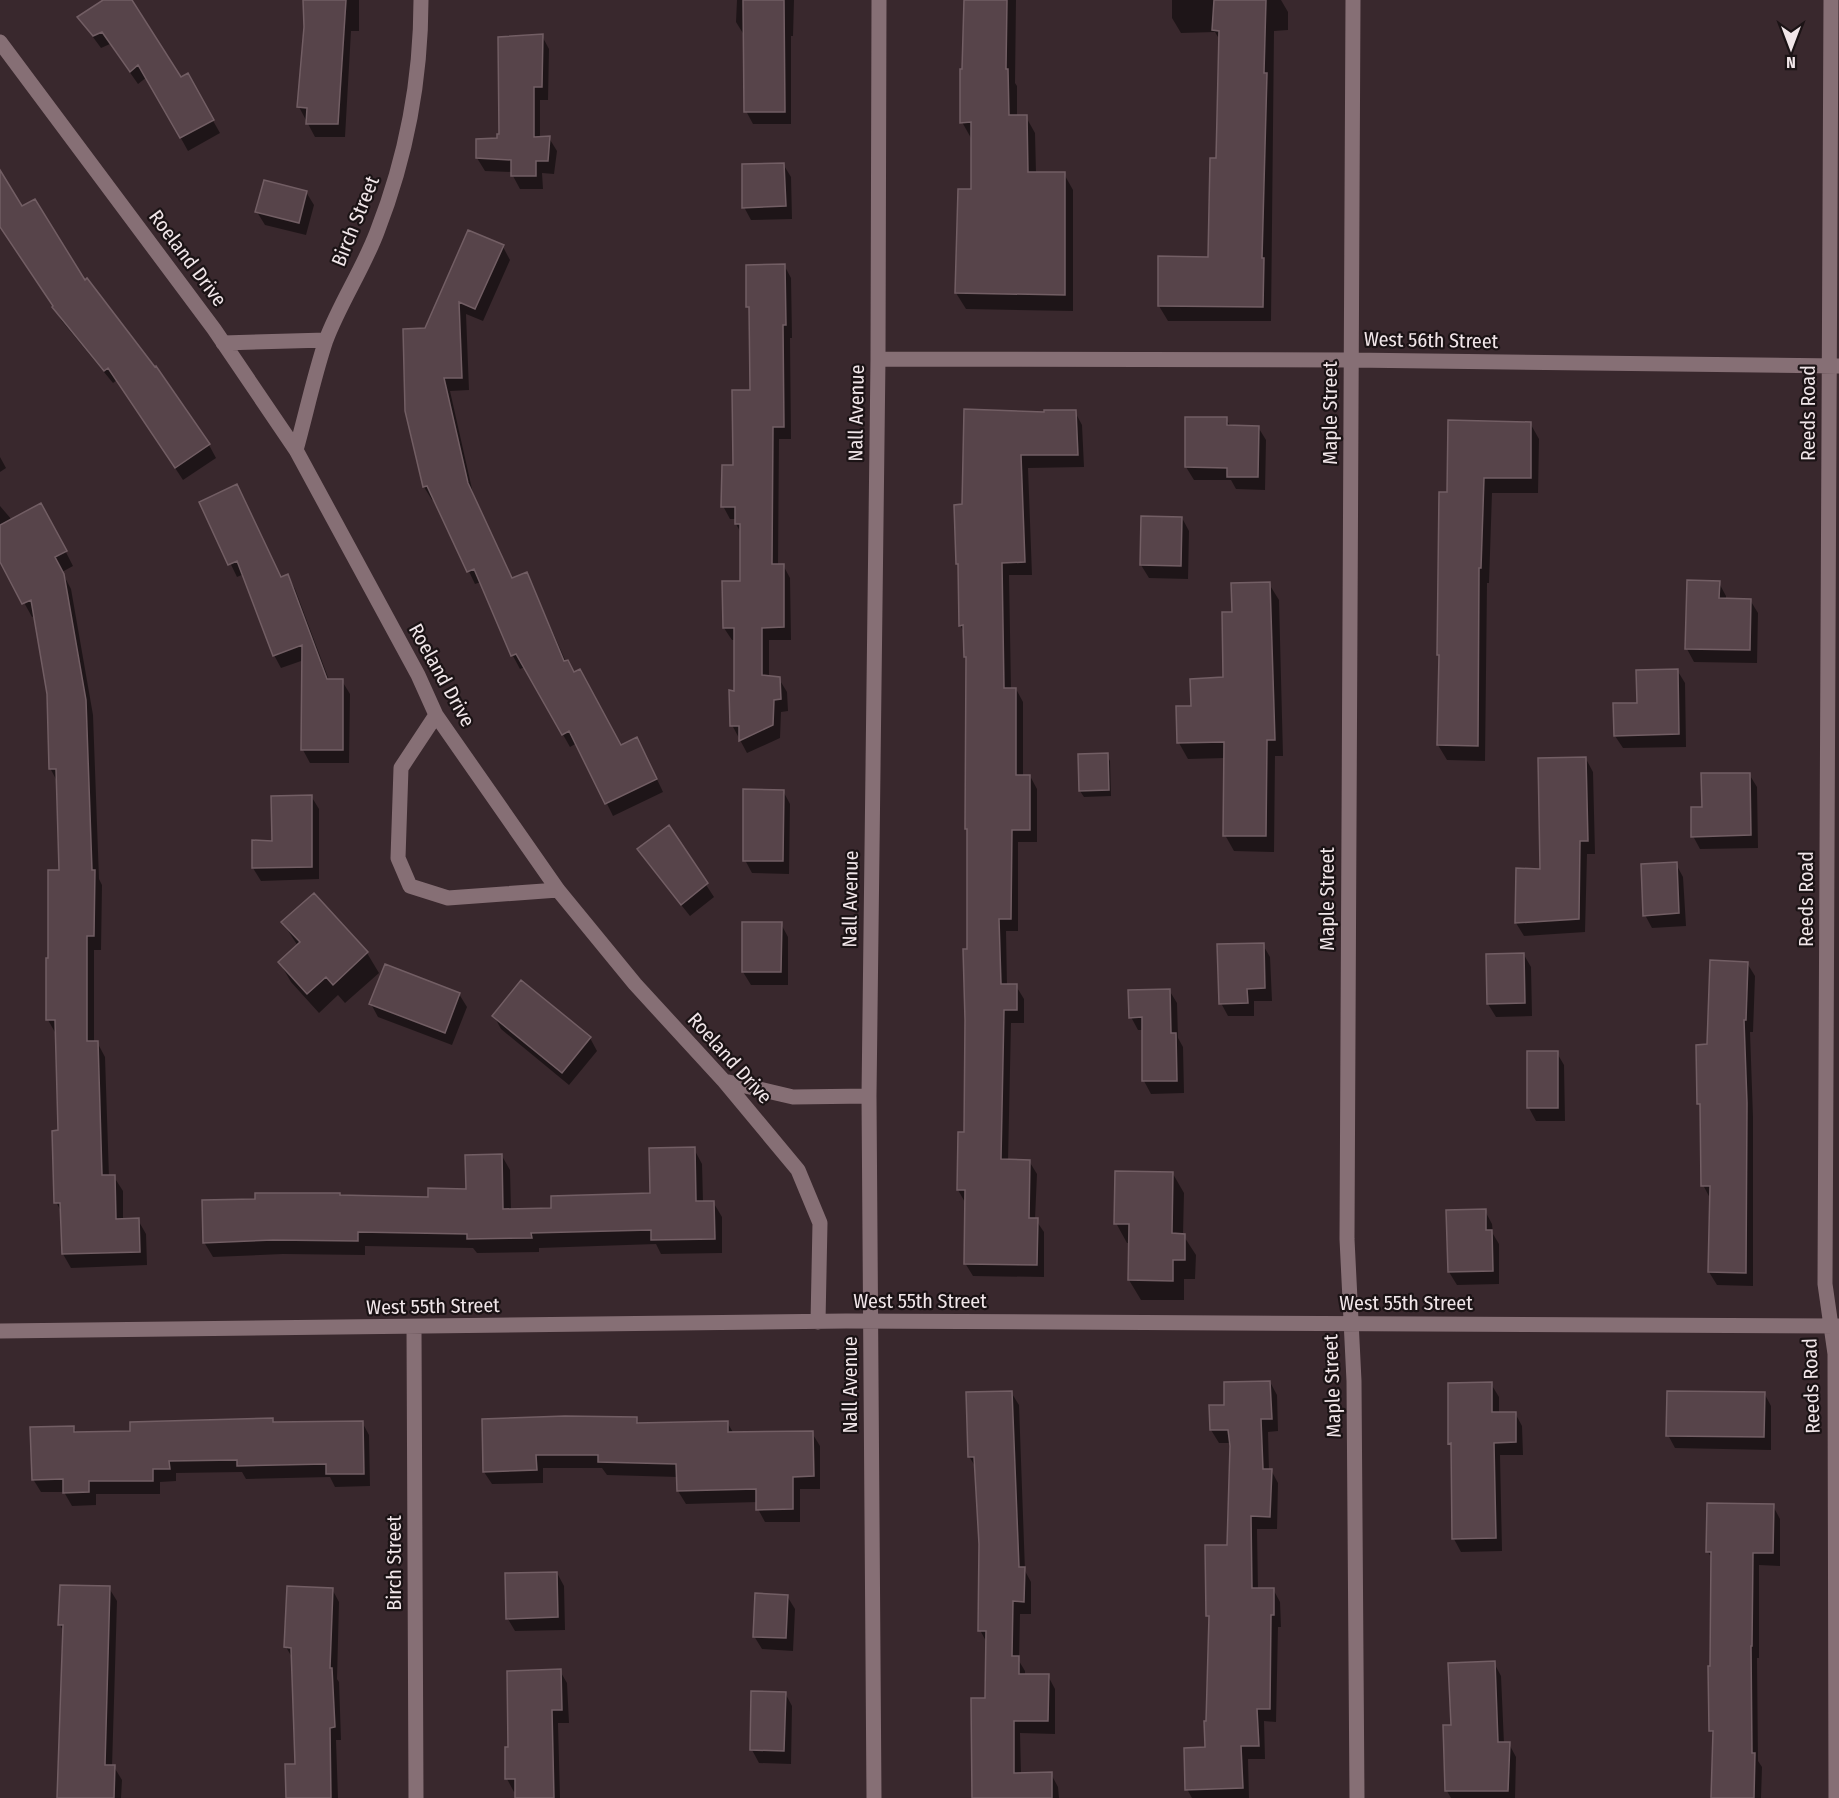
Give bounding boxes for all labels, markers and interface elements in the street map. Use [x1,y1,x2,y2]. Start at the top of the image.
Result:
north arrow [1761,18,1821,78]
text: N [1786,53,1796,72]
street label: Birch Street [326,172,384,270]
street label: Roeland Drive [144,205,232,311]
street label: West 56th Street [1364,327,1499,353]
street label: Maple Street [1318,361,1342,465]
street label: Nall Avenue [843,364,869,462]
street label: Reeds Road [1796,365,1820,461]
street label: Roeland Drive [404,619,480,731]
street label: Maple Street [1315,847,1339,951]
street label: Nall Avenue [837,850,863,948]
street label: Reeds Road [1794,851,1818,947]
street label: Roeland Drive [683,1008,777,1108]
street label: West 55th Street [853,1289,987,1313]
street label: West 55th Street [1339,1291,1473,1315]
street label: West 55th Street [366,1293,500,1319]
street label: Maple Street [1318,1333,1346,1438]
street label: Nall Avenue [838,1336,862,1434]
street label: Reeds Road [1797,1338,1825,1434]
street label: Birch Street [382,1515,406,1611]

